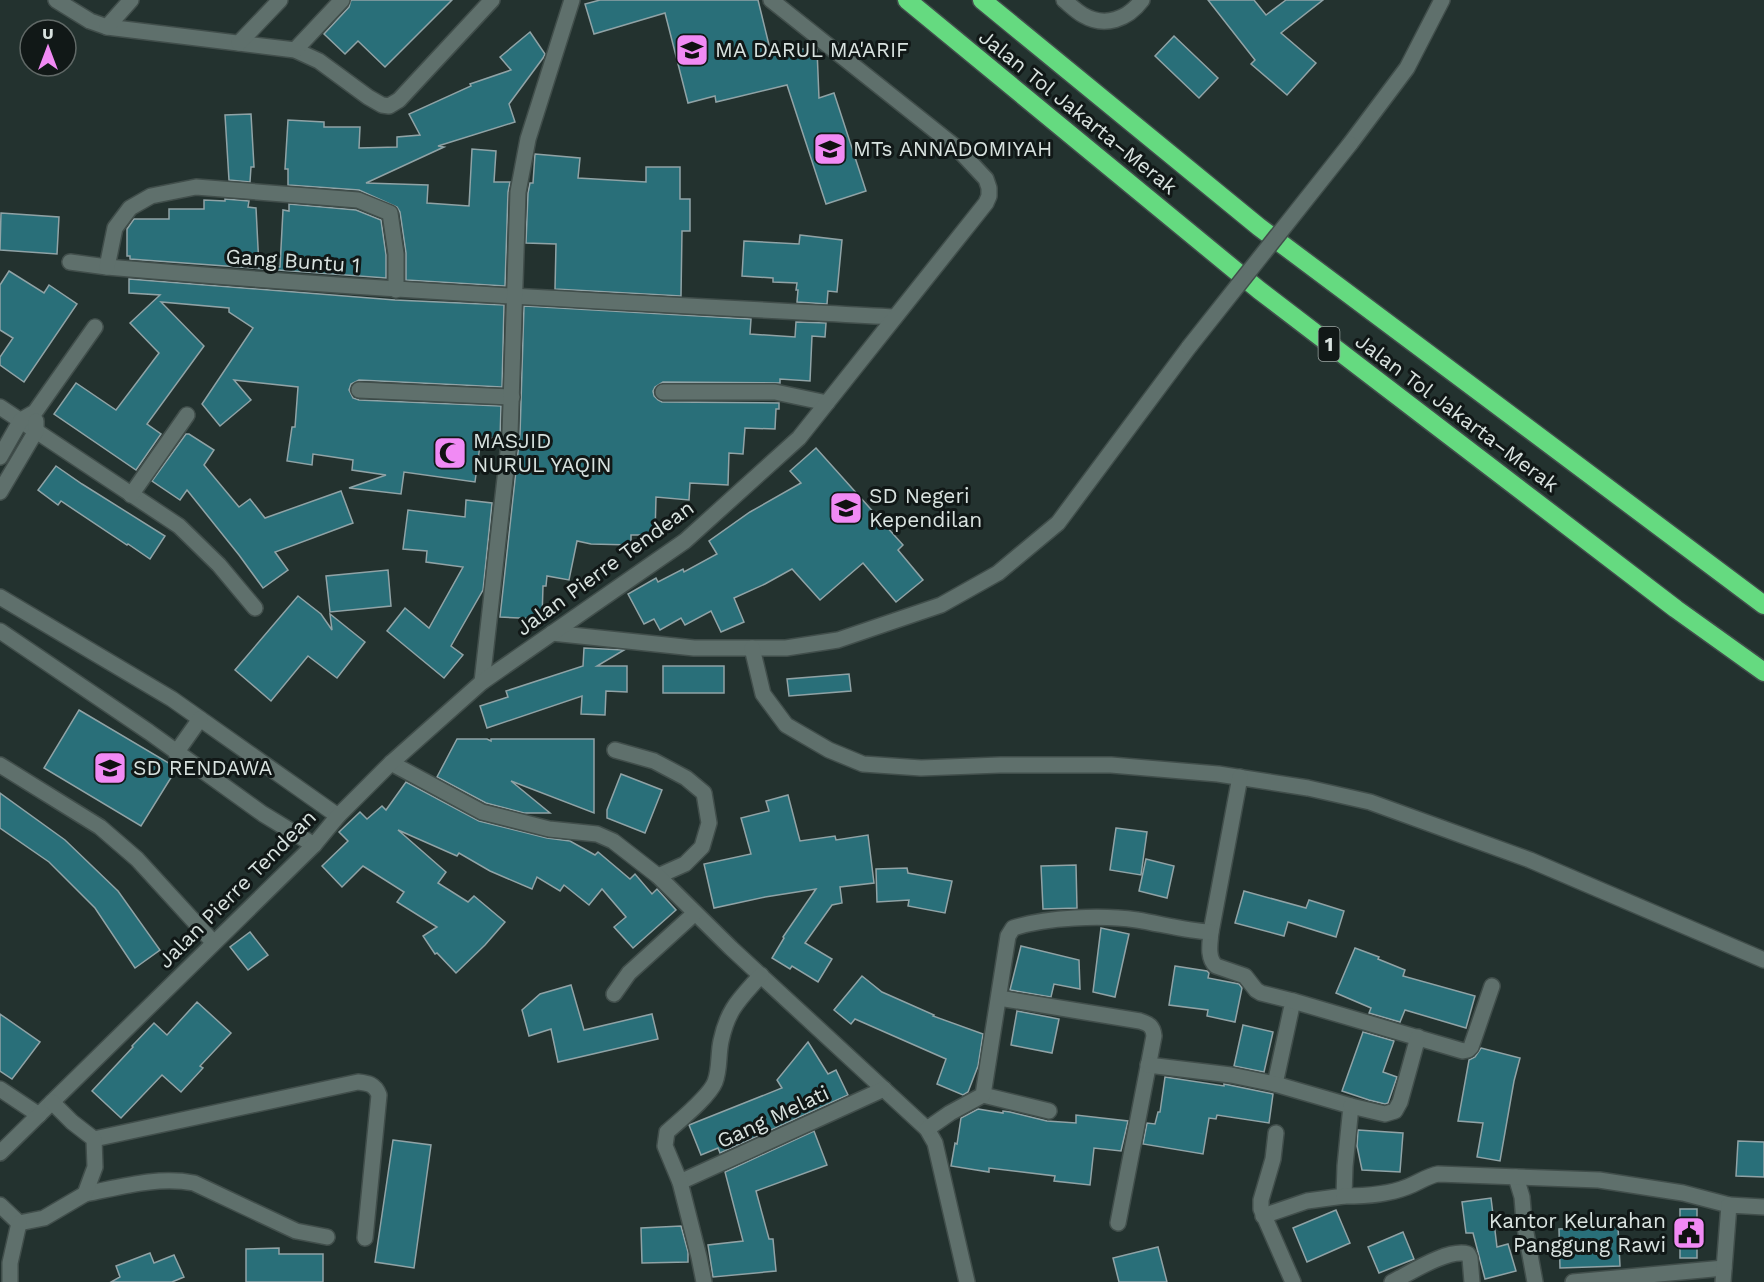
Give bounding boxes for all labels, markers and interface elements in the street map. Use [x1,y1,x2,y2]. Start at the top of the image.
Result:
north arrow [18,18,78,78]
text: U [42,24,54,43]
street label: Jalan Tol Jakarta–Merak [974,24,1183,199]
school or university icon: MA DARUL MA'ARIF [674,32,710,68]
place label: MA DARUL MA'ARIF [715,37,909,62]
school or university icon: MTs ANNADOMIYAH [812,131,848,167]
place label: MTs ANNADOMIYAH [853,136,1052,161]
street label: Gang Buntu 1 [225,243,361,278]
road number: 1 [1318,327,1340,361]
street label: Jalan Tol Jakarta–Merak [1351,328,1564,497]
place label: MASJID NURUL YAQIN [473,428,612,477]
mosque icon: MASJID NURUL YAQIN [432,435,468,471]
place label: SD Negeri Kependilan [869,483,982,532]
school or university icon: SD Negeri Kependilan [828,490,864,526]
street label: Jalan Pierre Tendean [511,495,698,640]
school or university icon: SD RENDAWA [92,750,128,786]
place label: SD RENDAWA [133,755,273,780]
street label: Jalan Pierre Tendean [152,804,321,973]
street label: Gang Melati [713,1080,833,1153]
place label: Kantor Kelurahan Panggung Rawi [1489,1208,1666,1257]
public building icon: Kantor Kelurahan Panggung Rawi [1671,1215,1707,1251]

